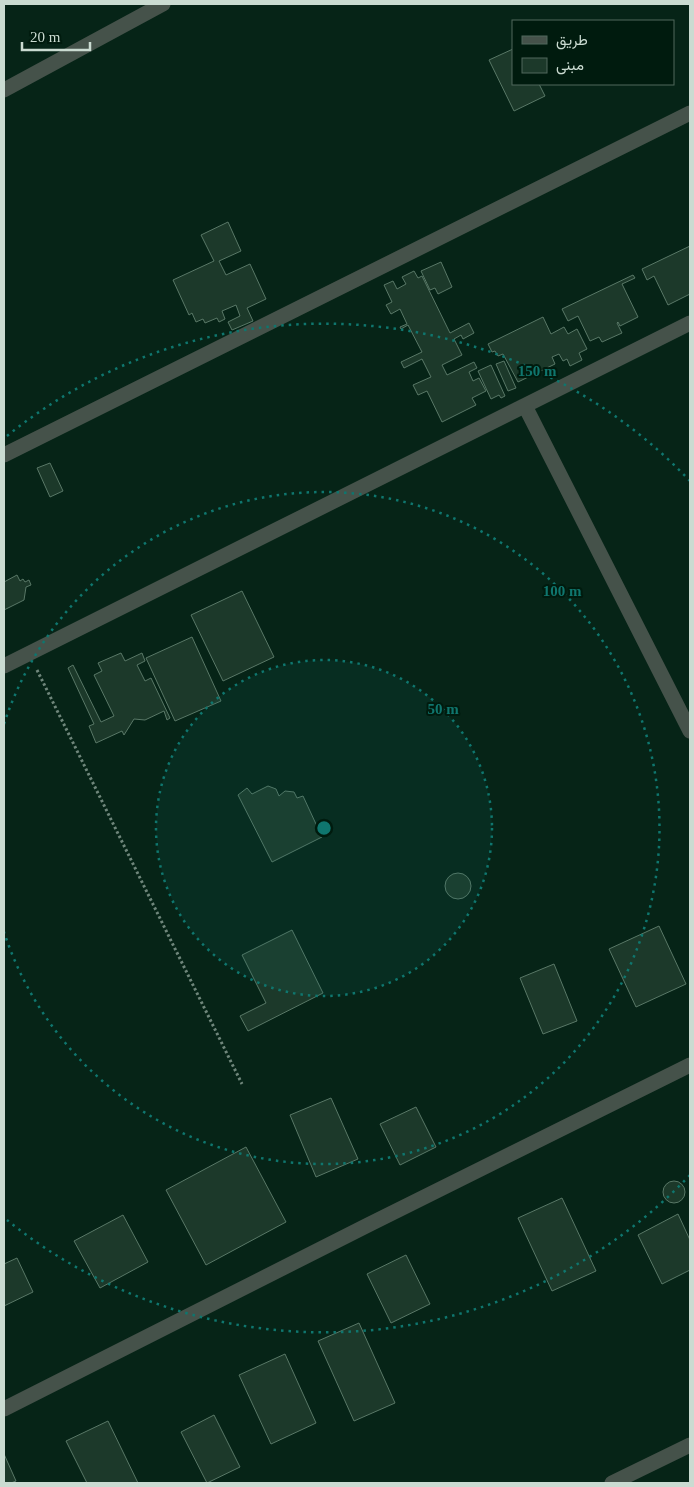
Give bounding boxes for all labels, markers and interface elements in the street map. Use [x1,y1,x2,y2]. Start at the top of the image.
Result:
scale bar [22,20,90,52]
legend [512,20,674,85]
text: 20 m [30,29,61,45]
text: طريق [556,32,588,50]
text: مبنى [556,57,584,75]
text: 150 m [518,363,557,379]
text: 100 m [543,583,582,599]
text: 50 m [427,701,459,717]
centre of rings [315,819,333,837]

